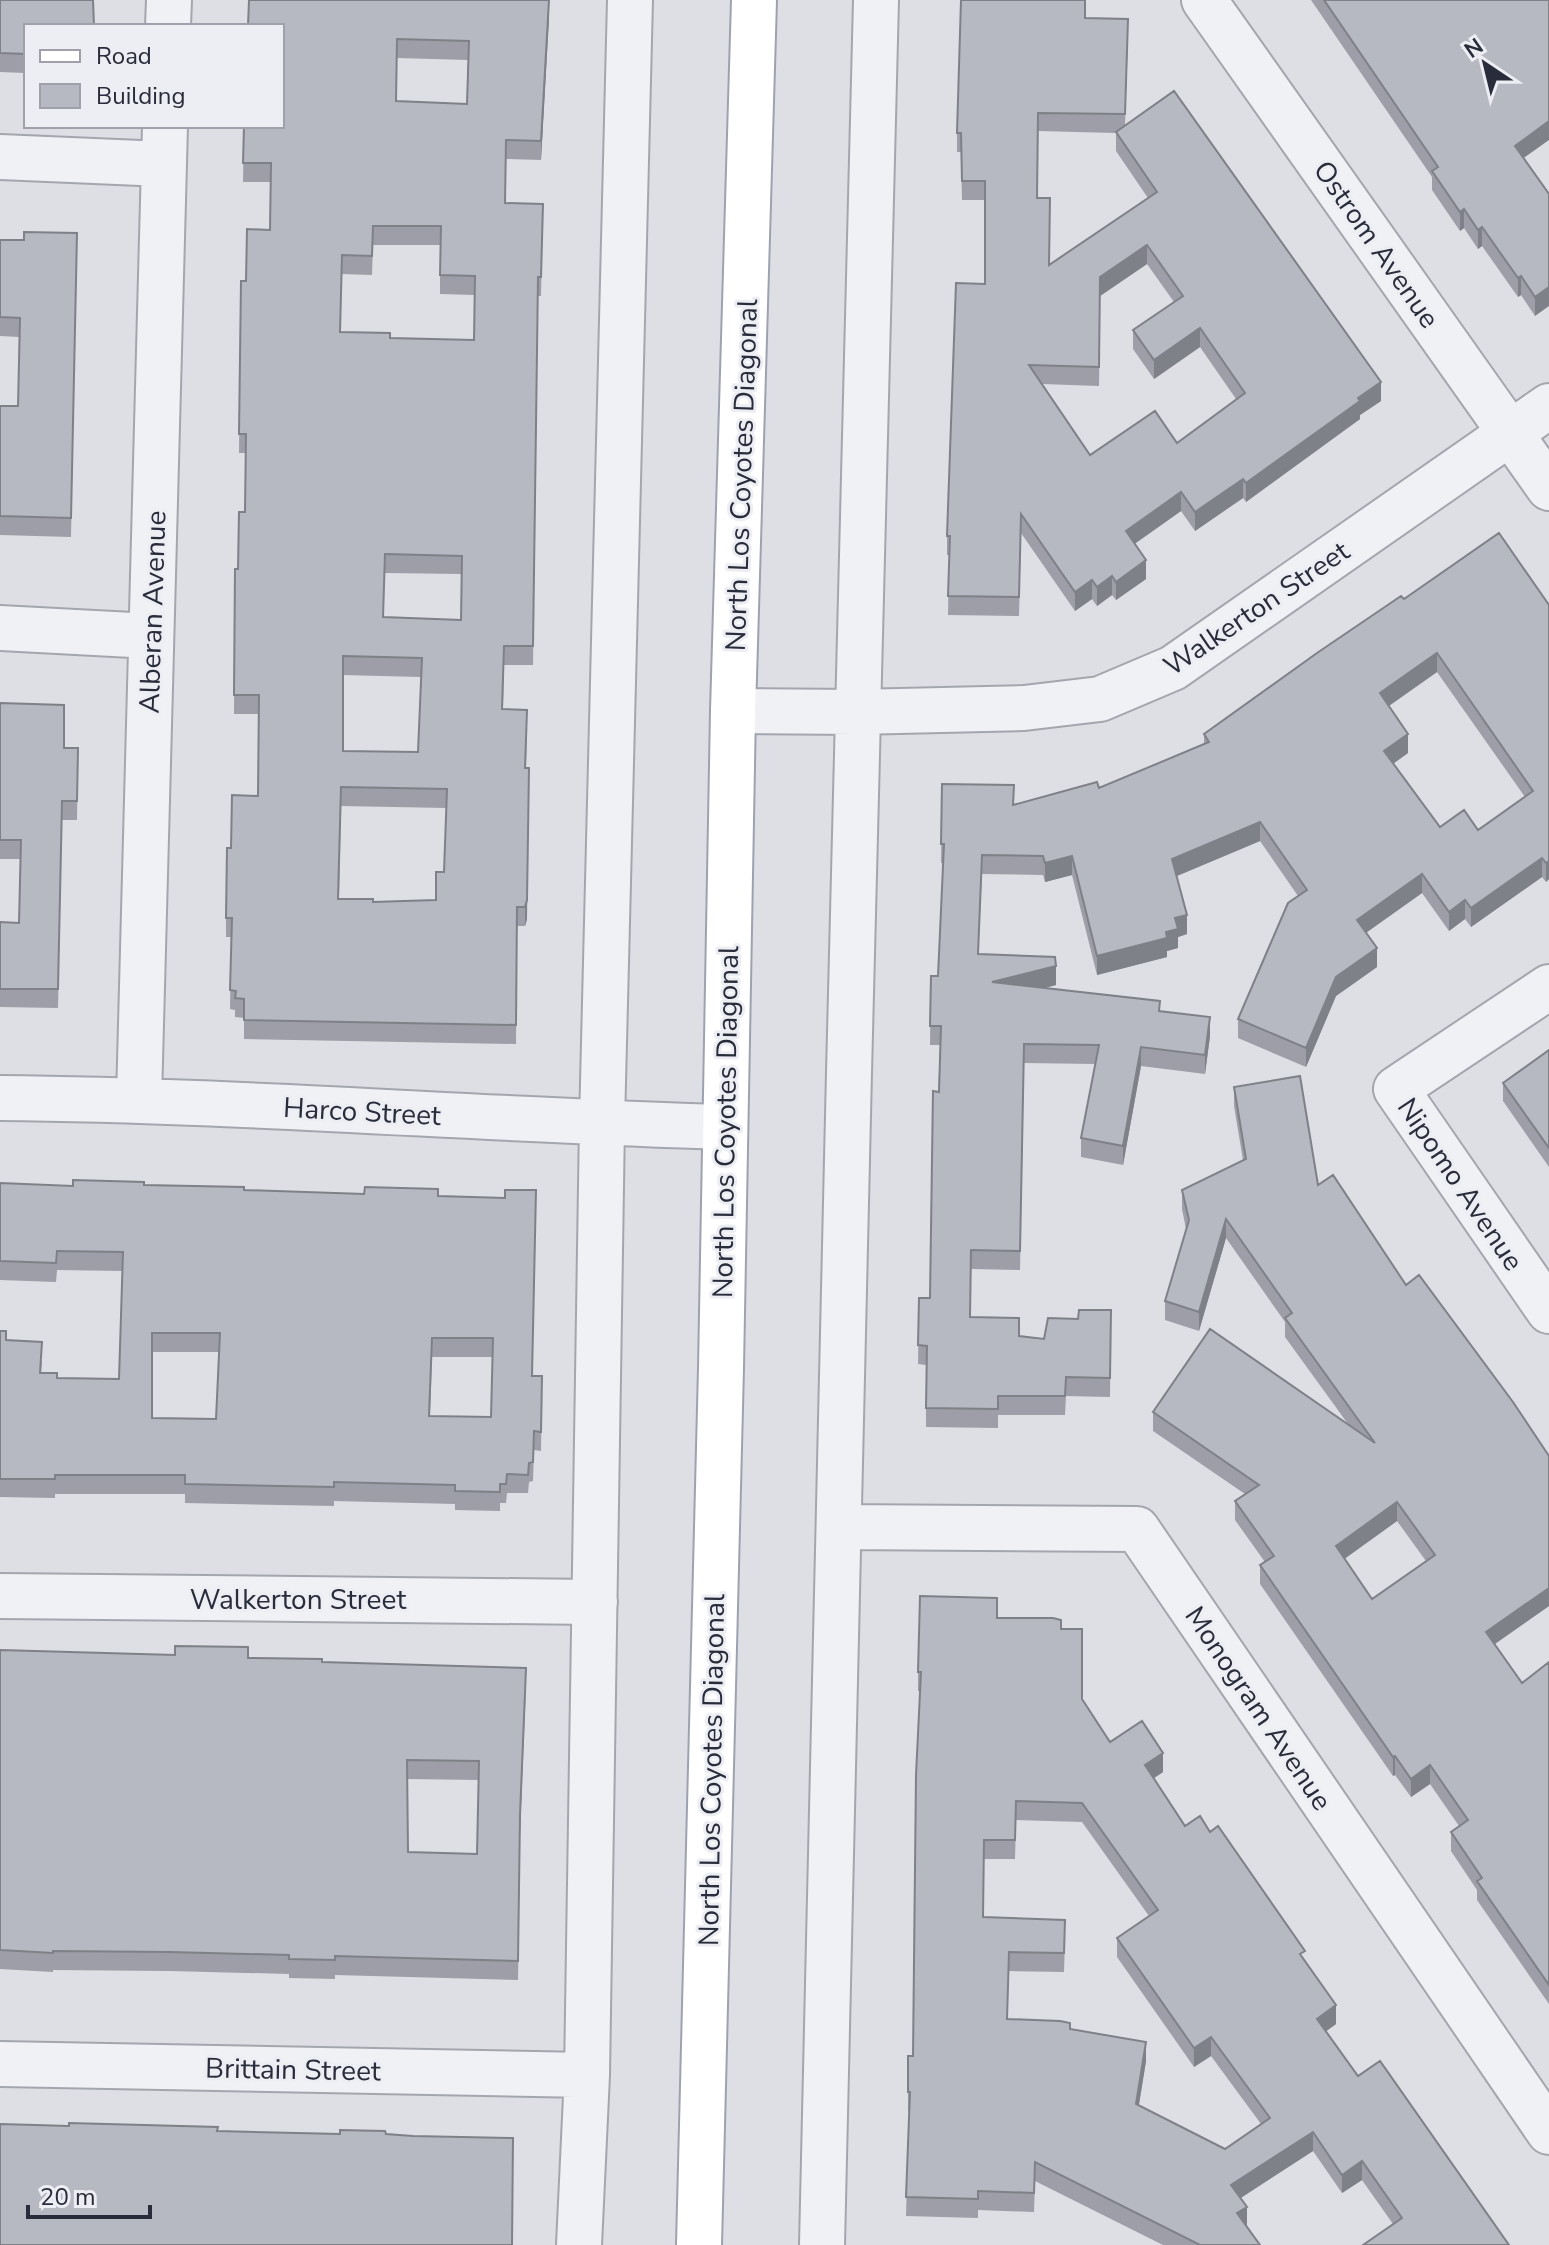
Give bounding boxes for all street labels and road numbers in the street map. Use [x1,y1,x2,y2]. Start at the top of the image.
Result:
street label: Ostrom Avenue [1304,153,1448,336]
street label: North Los Coyotes Diagonal [717,298,767,652]
street label: Alberan Avenue [130,510,176,714]
street label: Walkerton Street [1156,532,1357,685]
street label: North Los Coyotes Diagonal [704,945,748,1299]
street label: Harco Street [282,1089,442,1135]
street label: Nipomo Avenue [1388,1091,1532,1279]
street label: Walkerton Street [190,1581,406,1619]
street label: North Los Coyotes Diagonal [690,1593,734,1947]
street label: Monogram Avenue [1176,1599,1341,1818]
street label: Brittain Street [205,2049,381,2091]

